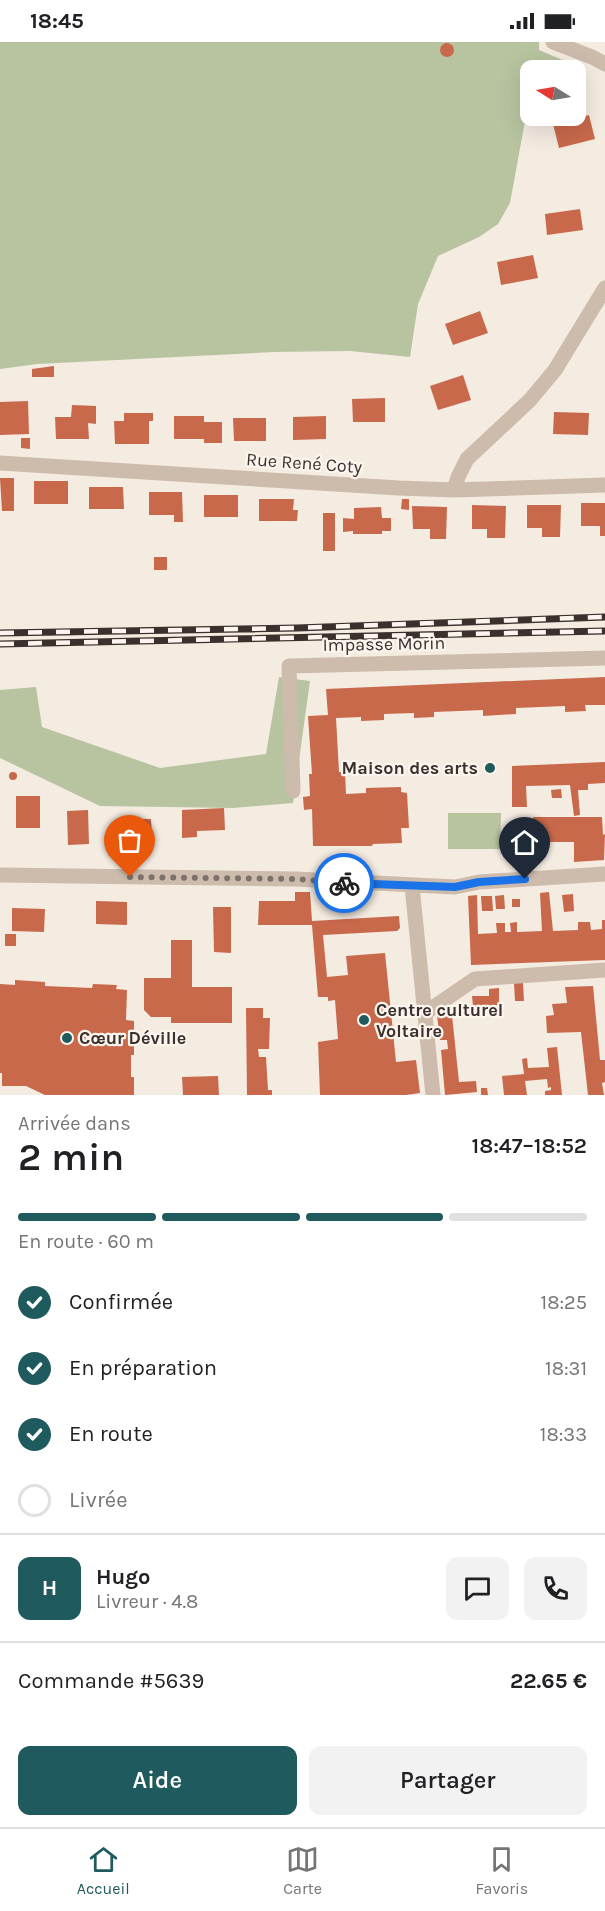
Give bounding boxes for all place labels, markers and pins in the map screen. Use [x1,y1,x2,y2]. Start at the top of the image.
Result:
place label: Maison des arts [342,757,478,779]
marker: Maison des arts [483,761,497,775]
pin [104,815,155,877]
pin [499,817,550,879]
place label: Centre culturel Voltaire [376,999,503,1042]
marker: Centre culturel Voltaire [357,1013,371,1027]
place label: Cœur Déville [79,1027,186,1049]
marker: Cœur Déville [60,1031,74,1045]

